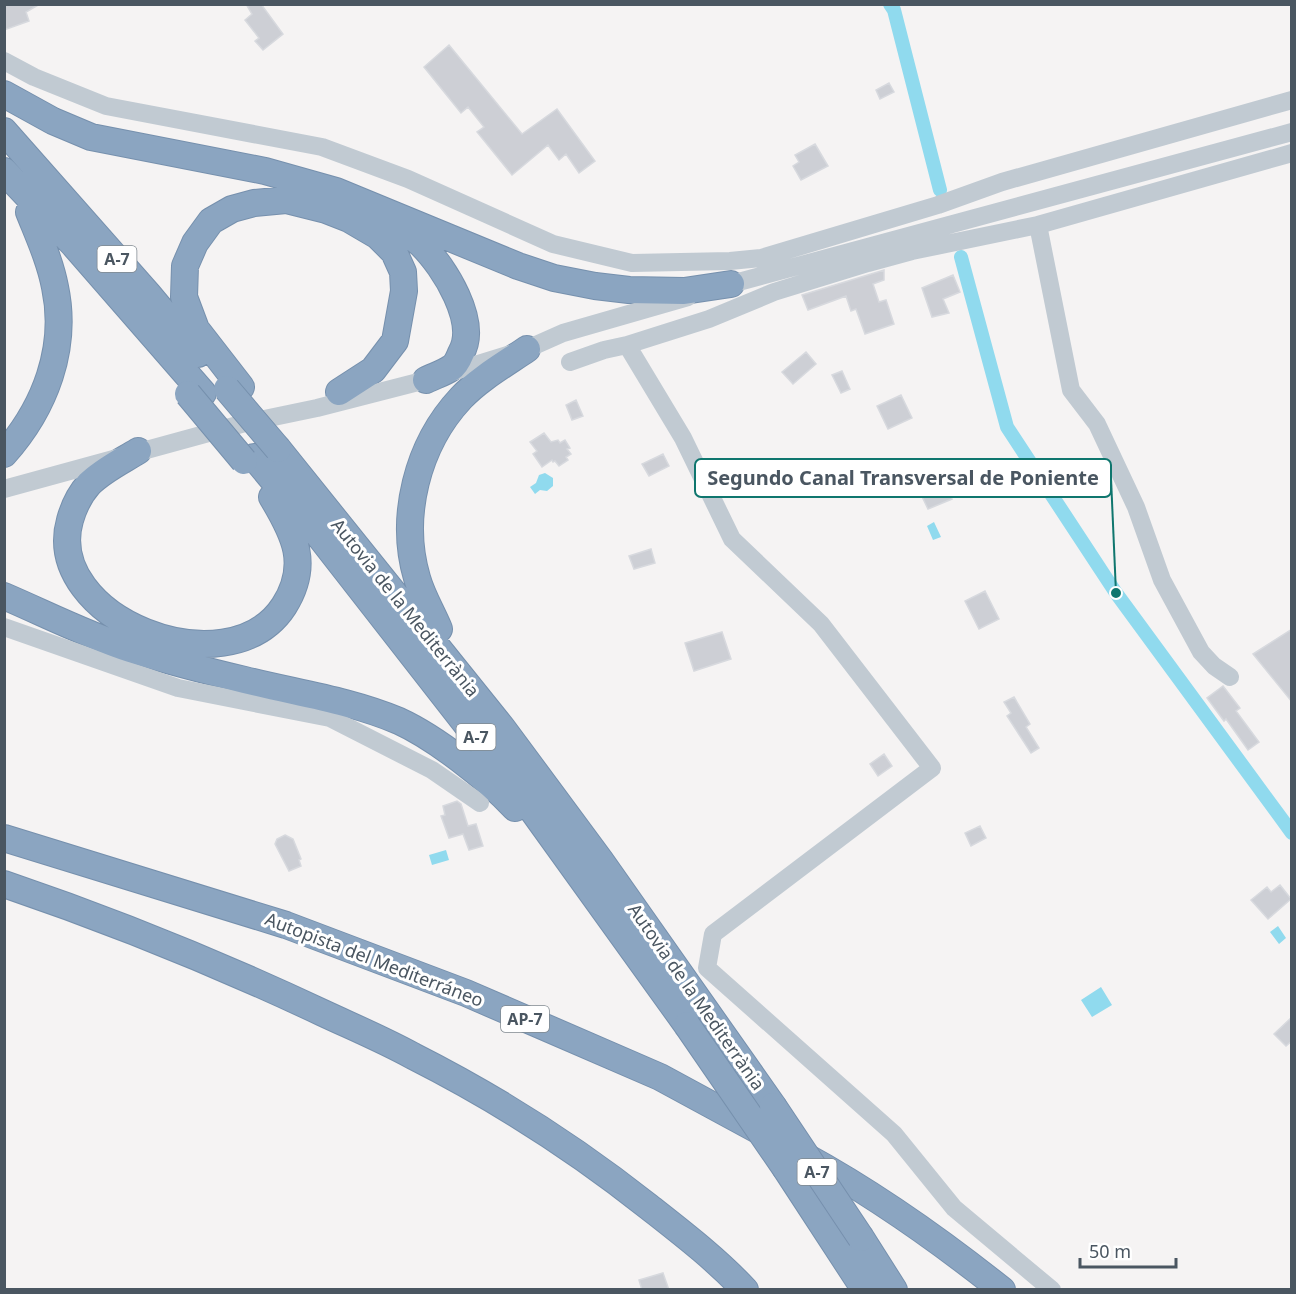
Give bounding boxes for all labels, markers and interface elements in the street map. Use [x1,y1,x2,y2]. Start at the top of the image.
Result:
road number: A-7 [98,246,136,272]
callout: Segundo Canal Transversal de Poniente [695,459,1111,497]
text: Segundo Canal Transversal de Poniente [707,464,1099,491]
street label: Autovia de la Mediterrània [326,513,485,702]
road number: A-7 [456,724,496,750]
street label: Autovia de la Mediterrània [623,898,771,1095]
street label: Autopista del Mediterráneo [262,906,487,1012]
road number: AP-7 [501,1006,549,1032]
road number: A-7 [798,1159,836,1185]
scale bar [1080,1231,1176,1269]
text: 50 m [1089,1239,1131,1263]

